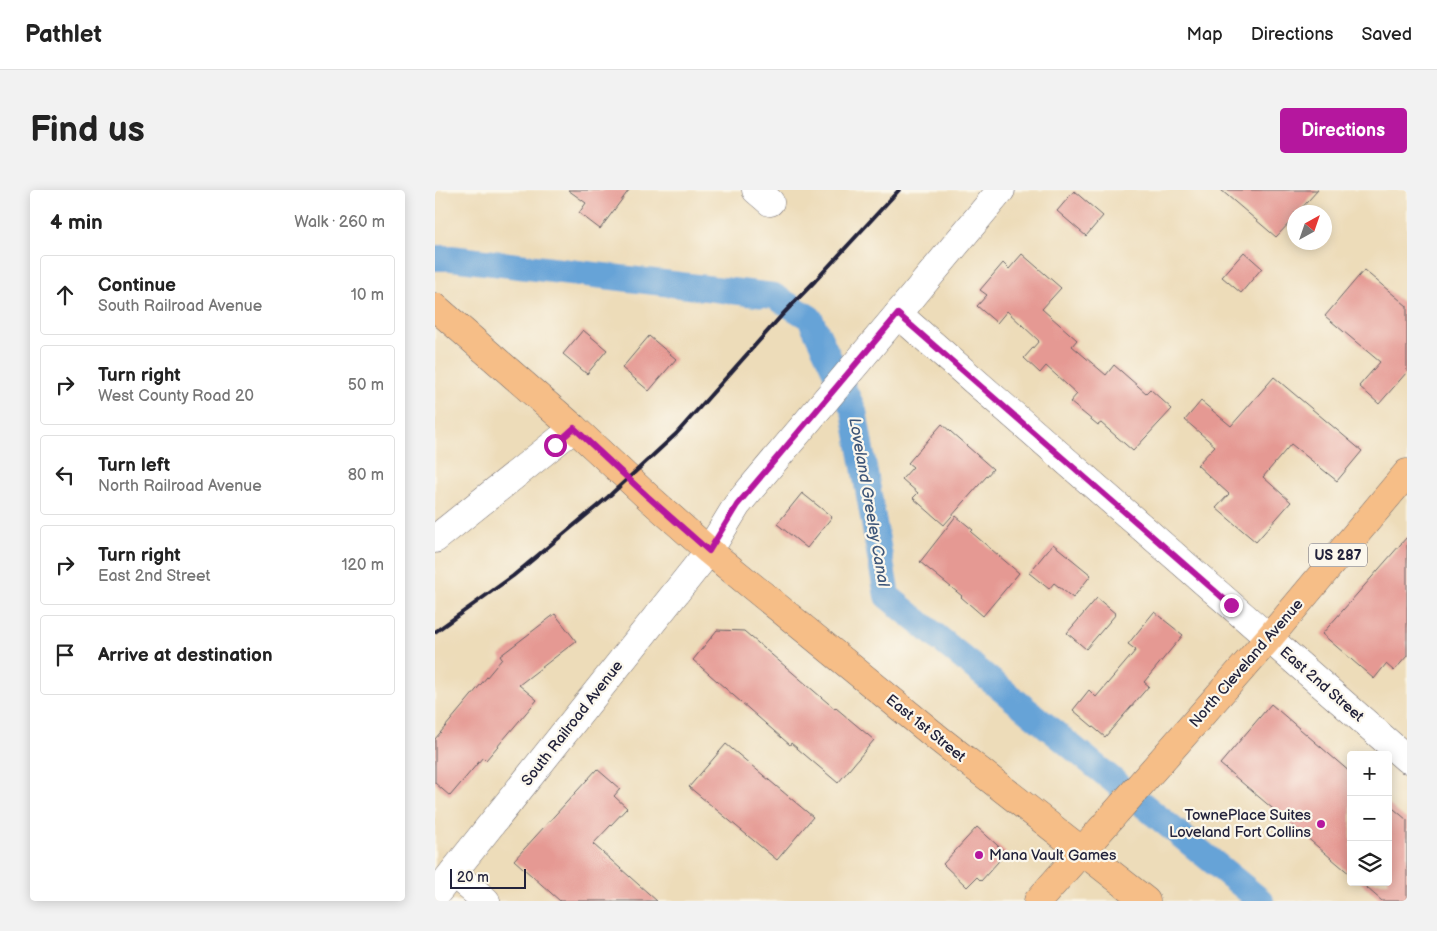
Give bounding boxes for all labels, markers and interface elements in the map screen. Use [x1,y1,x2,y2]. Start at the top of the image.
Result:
text: Pathlet [25,20,102,49]
text: Map [1187,24,1223,45]
text: Directions [1251,24,1333,45]
text: Saved [1361,24,1412,45]
button: Directions [1280,108,1407,153]
text: Find us [30,109,145,152]
north arrow [1287,205,1332,250]
text: 4 min [50,210,103,235]
text: Walk · 260 m [294,213,385,232]
text: Continue [98,274,176,297]
icon: ahead [51,281,79,309]
text: 10 m [351,286,384,305]
text: South Railroad Avenue [98,297,262,316]
text: Turn right [98,364,181,387]
icon: right [51,371,79,399]
text: 50 m [348,376,384,395]
text: West County Road 20 [98,387,254,406]
water label: Loveland Greeley Canal [844,416,893,589]
route start [544,434,567,457]
text: Turn left [98,454,170,477]
icon: left [51,461,79,489]
text: 80 m [348,466,384,485]
text: North Railroad Avenue [98,477,262,496]
text: Turn right [98,544,181,567]
road number: US 287 [1309,544,1367,566]
icon: right [51,551,79,579]
text: 120 m [341,556,384,575]
text: East 2nd Street [98,567,210,586]
route end [1220,594,1243,617]
street label: North Cleveland Avenue [1185,595,1307,732]
icon: arrive [51,641,79,669]
street label: East 2nd Street [1276,643,1368,726]
text: Arrive at destination [98,644,273,667]
street label: South Railroad Avenue [518,657,627,790]
street label: East 1st Street [882,690,970,767]
map controls [1347,751,1392,886]
button: + [1347,751,1392,796]
button: − [1347,796,1392,841]
place label: TownePlace Suites Loveland Fort Collins [1169,806,1312,842]
marker: TownePlace Suites Loveland Fort Collins [1315,818,1327,830]
button: layers [1347,841,1392,886]
place label: Mana Vault Games [989,846,1117,865]
marker: Mana Vault Games [973,849,985,861]
scale bar [450,866,526,889]
text: 20 m [457,869,489,886]

